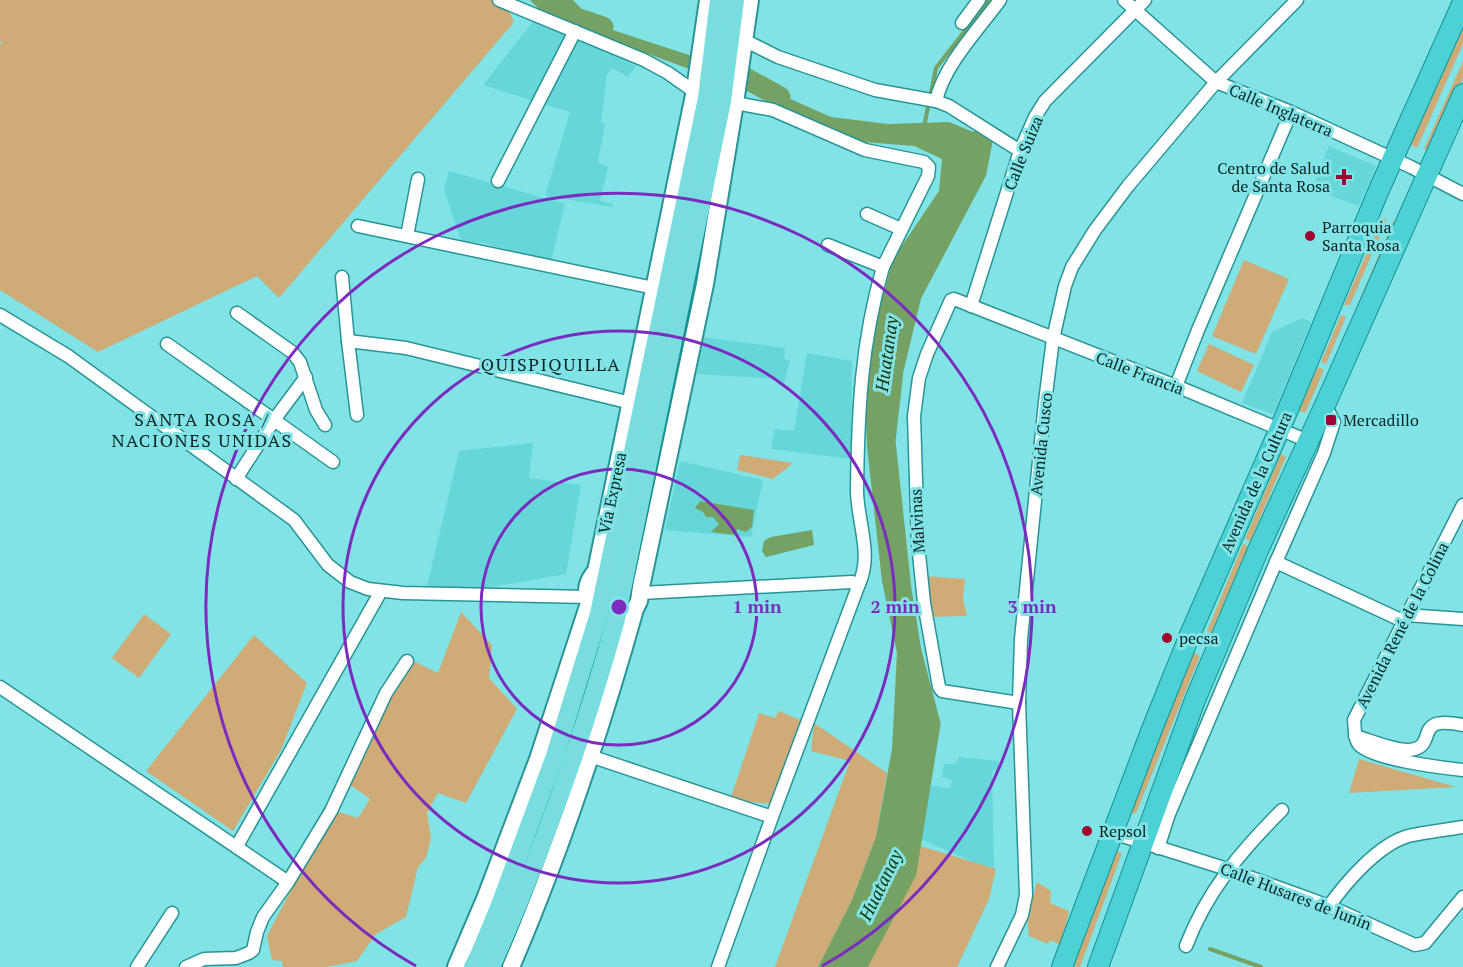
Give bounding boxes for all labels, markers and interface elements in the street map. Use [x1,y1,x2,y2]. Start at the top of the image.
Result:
street label: Calle Inglaterra [1226,78,1336,142]
street label: Calle Suiza [998,113,1048,193]
place label: Centro de Salud de Santa Rosa [1217,157,1330,197]
marker: Centro de Salud de Santa Rosa [1335,168,1353,186]
place label: Parroquia Santa Rosa [1322,216,1400,256]
marker: Parroquia Santa Rosa [1303,229,1317,243]
water label: Huatanay [869,314,903,394]
street label: Calle Francia [1093,346,1187,400]
district label: QUISPIQUILLA [481,352,621,376]
street label: Avenida Cusco [1025,391,1057,496]
district label: SANTA ROSA / NACIONES UNIDAS [111,407,293,452]
street label: Avenida de la Cultura [1215,408,1297,556]
place label: Mercadillo [1343,409,1419,431]
marker: Mercadillo [1324,413,1338,427]
street label: Vía Expresa [593,450,631,536]
street label: Malvinas [904,488,930,554]
street label: Avenida René de la Colina [1350,538,1454,712]
text: 1 min [732,594,782,618]
text: 2 min [870,594,920,618]
text: 3 min [1007,594,1057,618]
centre of rings [609,597,629,617]
place label: pecsa [1179,627,1219,649]
marker: pecsa [1160,631,1174,645]
place label: Repsol [1099,820,1147,842]
marker: Repsol [1080,824,1094,838]
water label: Huatanay [852,845,908,925]
street label: Calle Husares de Junín [1217,857,1375,935]

